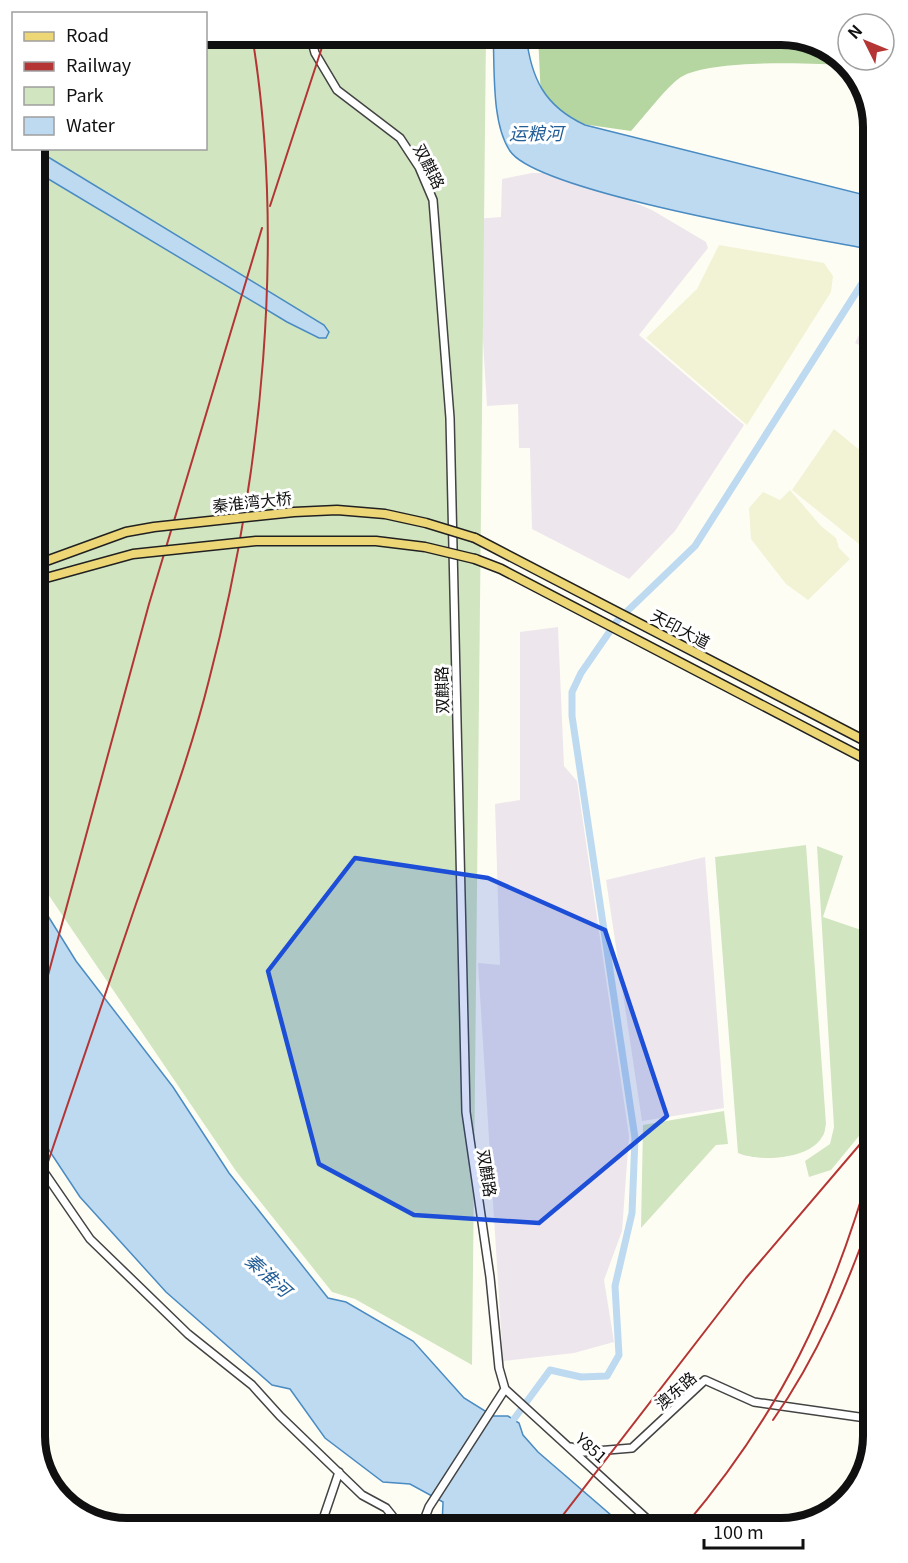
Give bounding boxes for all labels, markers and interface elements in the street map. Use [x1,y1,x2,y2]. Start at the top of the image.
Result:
legend [12,12,207,150]
north arrow [836,12,896,72]
text: N [841,19,867,44]
text: Road [66,21,109,47]
text: Railway [66,51,132,77]
text: Park [66,81,104,107]
text: Water [66,111,116,137]
water label: 运粮河 [509,119,566,145]
street label: 双麒路 [408,139,452,193]
street label: 秦淮湾大桥 [211,485,293,517]
street label: 天印大道 [647,602,715,654]
street label: 双麒路 [429,666,453,714]
street label: 双麒路 [472,1147,504,1199]
water label: 秦淮河 [240,1246,300,1304]
street label: 澳东路 [649,1365,701,1415]
street label: Y851 [570,1426,613,1468]
scale bar [704,1512,803,1550]
text: 100 m [713,1518,764,1544]

